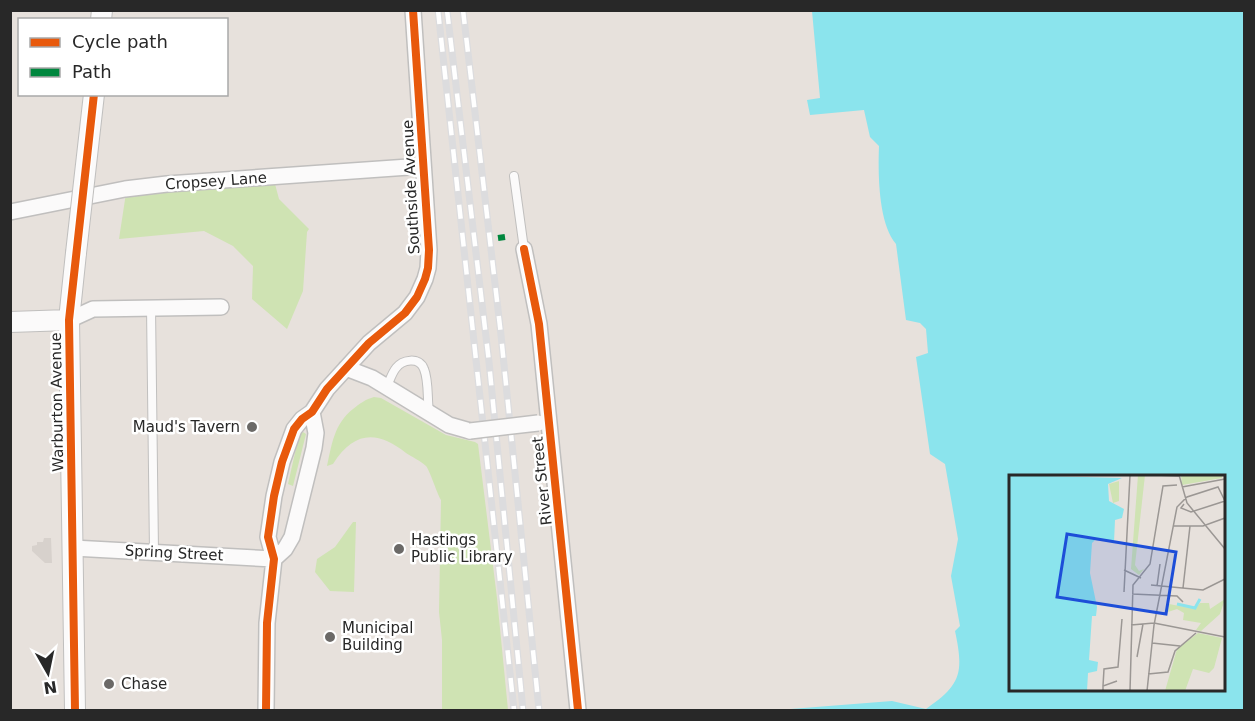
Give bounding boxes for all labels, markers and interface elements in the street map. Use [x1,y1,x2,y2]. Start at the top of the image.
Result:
legend [18,18,228,96]
text: Cycle path [72,31,168,52]
text: Path [72,61,112,82]
street label: Southside Avenue [398,119,424,255]
street label: Cropsey Lane [165,168,267,194]
street label: Warburton Avenue [47,332,67,472]
place label: Maud's Tavern [133,418,240,436]
marker: Maud's Tavern [245,420,259,434]
street label: River Street [528,436,556,526]
inset map [1009,475,1225,691]
place label: Hastings Public Library [411,531,513,566]
street label: Spring Street [124,541,224,565]
marker: Hastings Public Library [392,542,406,556]
place label: Municipal Building [342,619,413,654]
marker: Municipal Building [323,630,337,644]
north arrow [18,643,78,703]
place label: Chase [121,675,167,693]
text: N [42,677,58,698]
marker: Chase [102,677,116,691]

